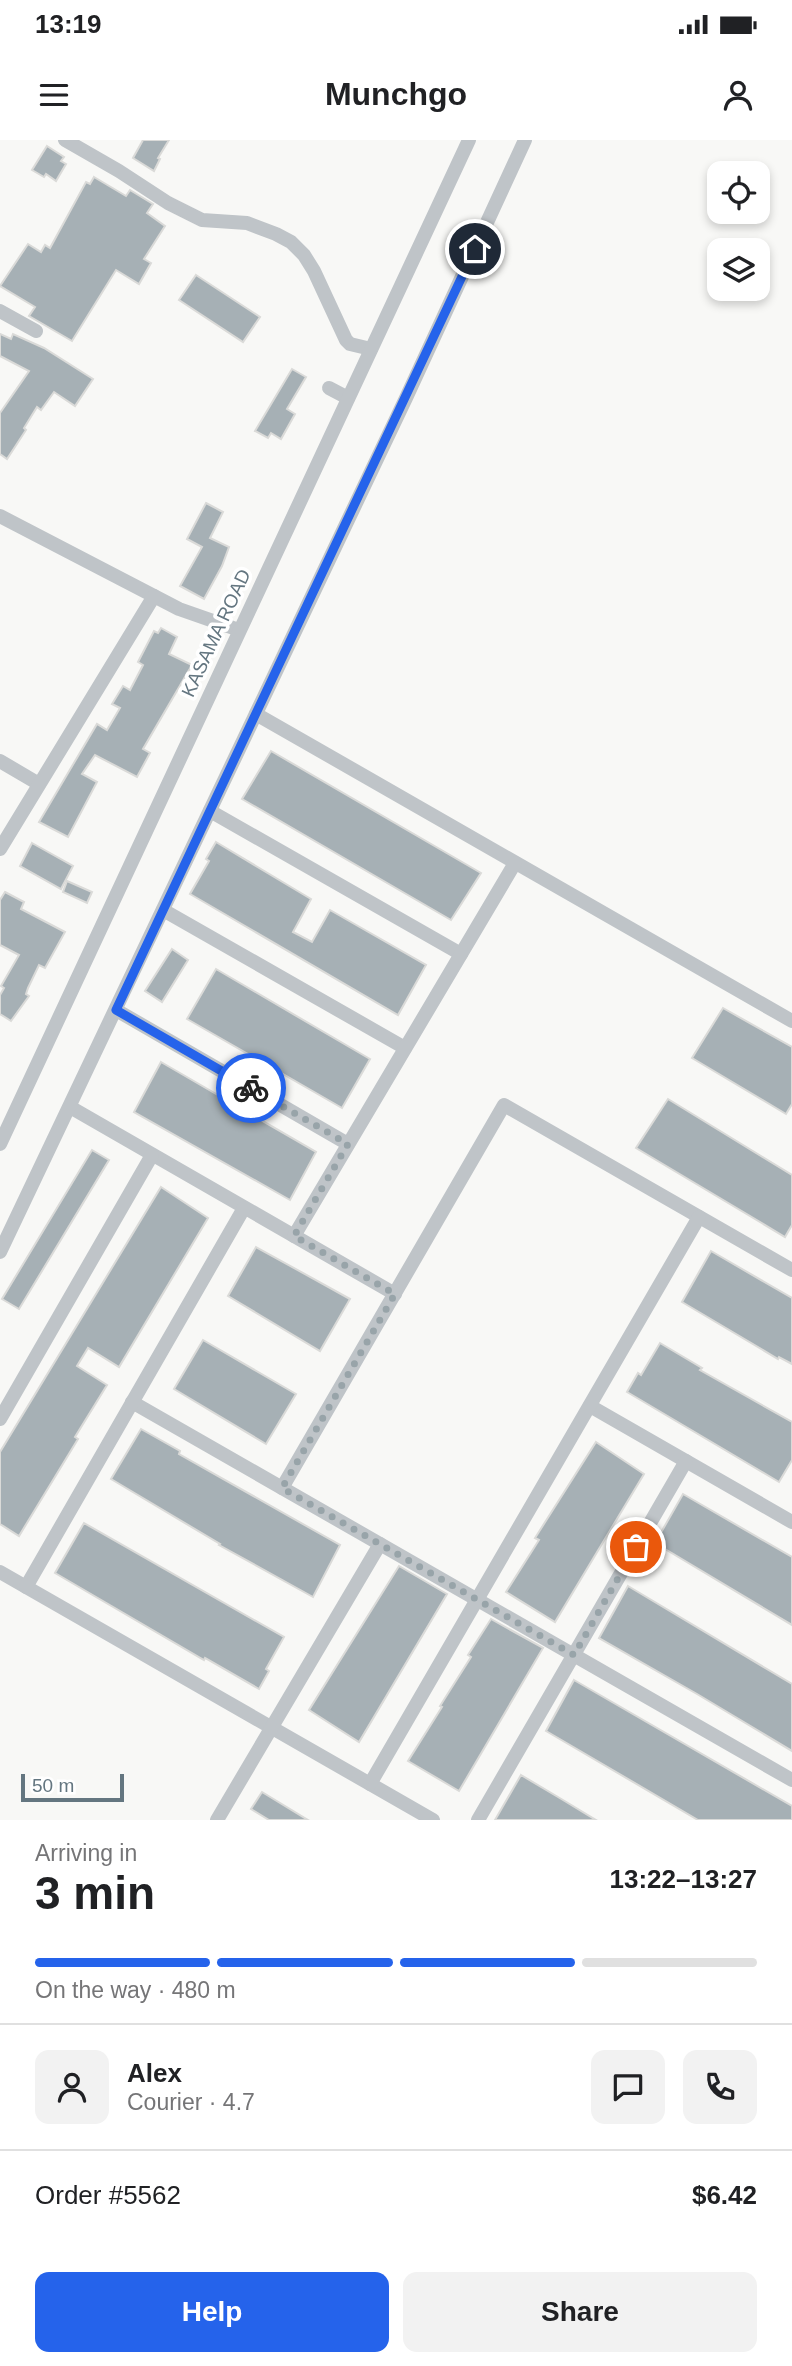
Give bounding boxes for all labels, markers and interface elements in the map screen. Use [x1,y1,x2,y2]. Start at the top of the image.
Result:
text: 13:19 [35,9,102,39]
icon: menu [35,76,73,114]
text: Munchgo [325,76,467,112]
icon: person [719,76,757,114]
map controls [707,161,770,301]
button: locate [707,161,770,224]
pin [445,219,505,279]
icon: home [456,230,494,268]
button: layers [707,238,770,301]
street label: KASAMA ROAD [177,566,255,700]
courier [216,1053,286,1123]
icon: bike [232,1069,270,1107]
pin [606,1517,666,1577]
icon: bag [617,1528,655,1566]
scale bar [21,1771,124,1803]
text: 50 m [32,1775,74,1796]
text: Arriving in [35,1840,137,1866]
text: 13:22–13:27 [610,1864,757,1894]
text: 3 min [35,1867,155,1919]
text: On the way · 480 m [35,1977,236,2003]
button: person [35,2050,109,2124]
button: chat [591,2050,665,2124]
button: phone [683,2050,757,2124]
text: Alex [127,2058,182,2088]
text: Courier · 4.7 [127,2089,255,2115]
text: Order #5562 [35,2180,181,2210]
text: $6.42 [692,2180,757,2210]
button: Help [35,2272,389,2352]
button: Share [403,2272,757,2352]

